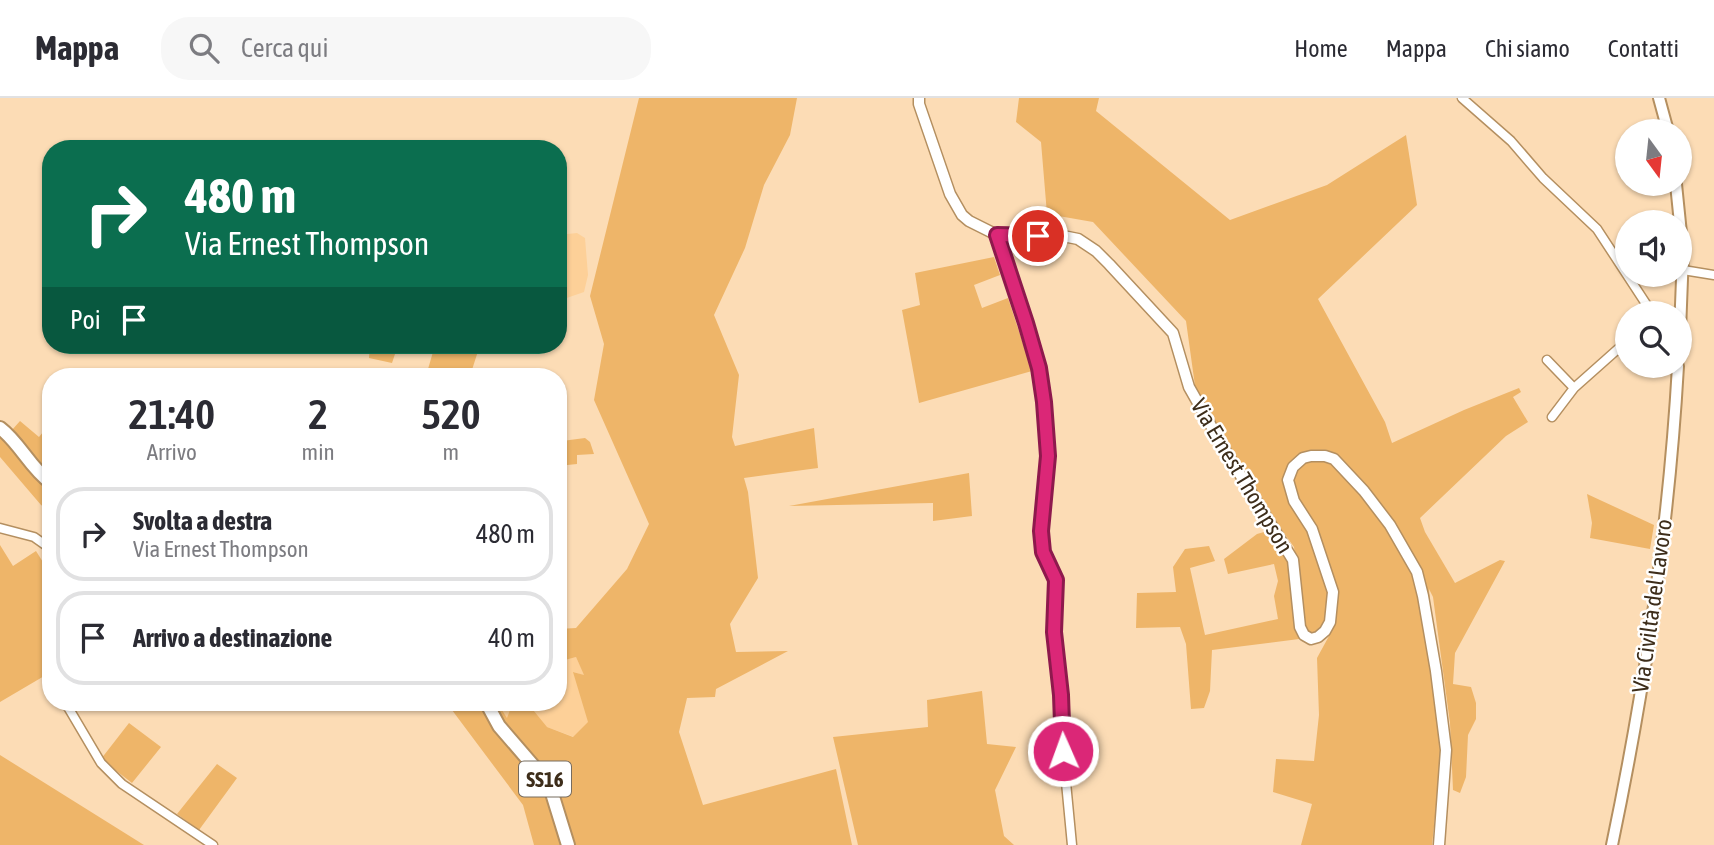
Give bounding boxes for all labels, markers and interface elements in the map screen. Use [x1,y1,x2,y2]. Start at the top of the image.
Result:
search box [161,17,651,80]
text: Mappa [35,29,119,67]
icon: search [185,29,223,67]
text: Cerca qui [241,33,328,63]
text: Home [1294,35,1348,62]
text: Mappa [1386,35,1447,62]
text: Chi siamo [1485,35,1570,62]
text: Contatti [1608,35,1679,62]
north arrow [1615,119,1692,196]
map controls [1615,119,1692,378]
text: 480 m [185,167,296,223]
icon: right [70,168,161,259]
pin [1008,206,1068,266]
button: sound [1615,210,1692,287]
icon: arrive [1019,217,1057,255]
text: Via Ernest Thompson [185,225,429,262]
icon: arrive [115,301,153,339]
button: search [1615,301,1692,378]
text: Poi [70,305,101,335]
text: 21:40 [129,390,215,438]
text: 2 [308,390,328,438]
text: 520 [421,390,480,438]
street label: Via Ernest Thompson [1186,394,1298,558]
text: Arrivo [147,439,197,465]
text: min [302,439,335,465]
text: m [443,439,459,465]
text: Svolta a destra [133,506,272,536]
icon: right [74,515,112,553]
street label: Via Civiltà del Lavoro [1627,517,1677,695]
text: 480 m [476,519,535,549]
text: Via Ernest Thompson [133,536,309,562]
icon: arrive [74,619,112,657]
text: Arrivo a destinazione [133,623,332,653]
text: 40 m [488,623,535,653]
position arrow [1026,714,1100,788]
road number: SS16 [519,762,571,796]

